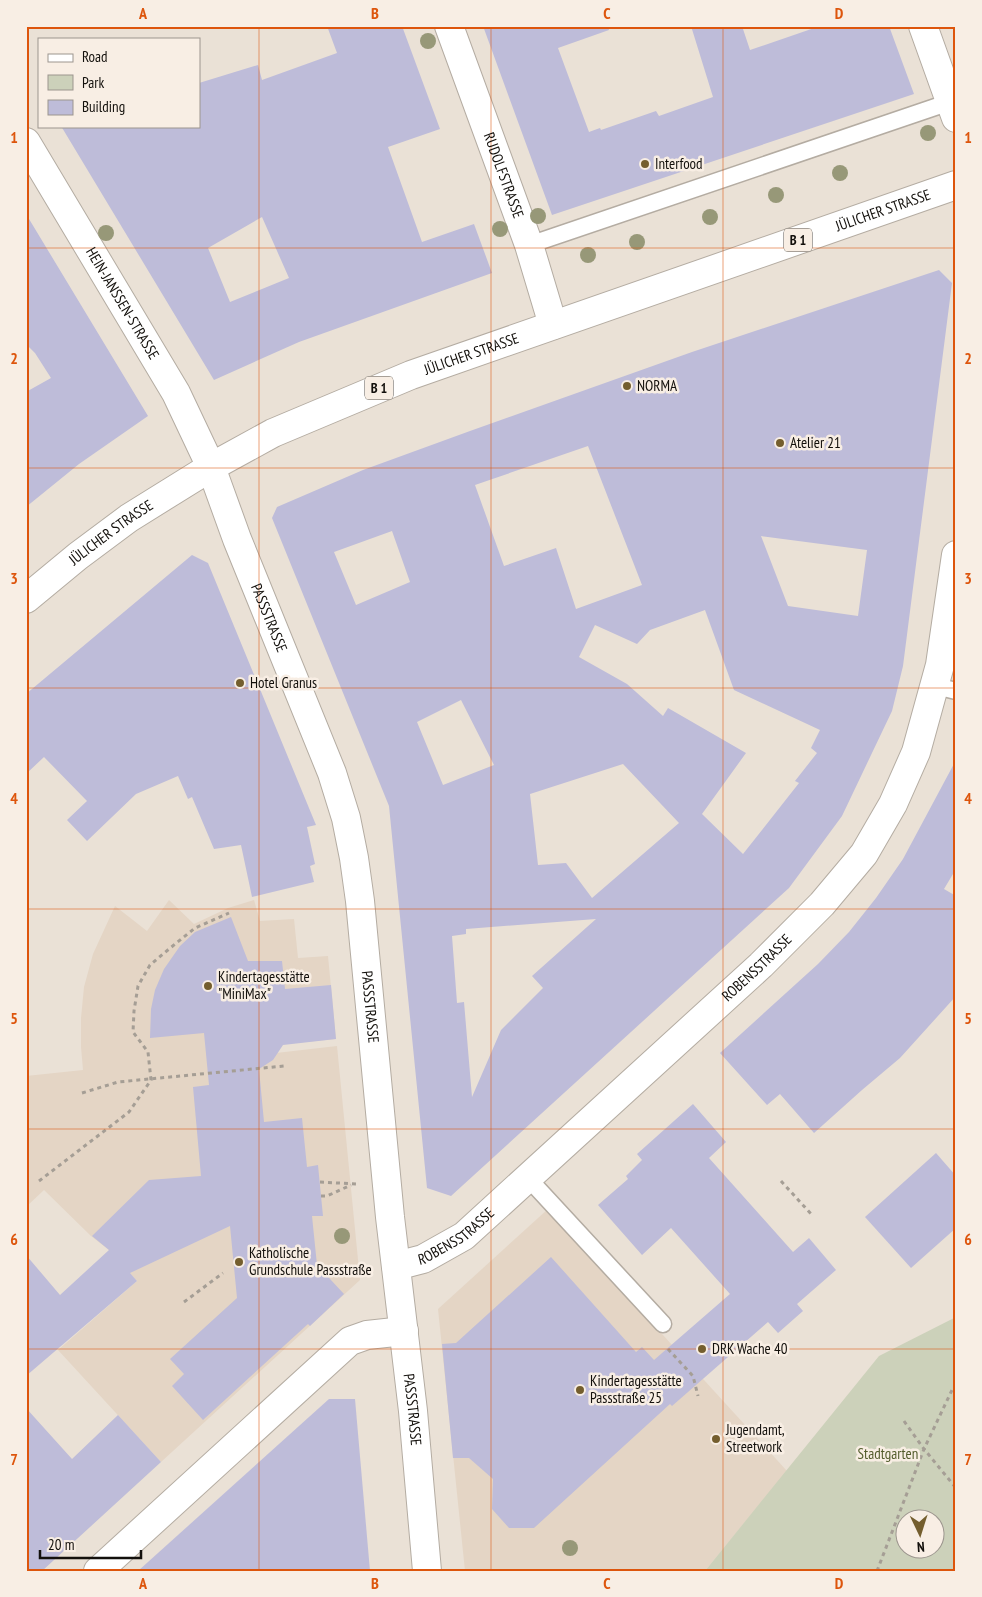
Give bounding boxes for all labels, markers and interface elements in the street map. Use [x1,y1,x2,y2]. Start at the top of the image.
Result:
text: A [138,3,148,23]
text: B [371,3,379,23]
text: C [603,3,611,23]
text: D [835,3,844,23]
legend [38,38,200,128]
text: Road [82,47,108,66]
text: Park [82,73,104,92]
text: Building [82,97,125,116]
text: 1 [10,127,18,147]
text: 1 [964,127,972,147]
street label: RUDOLFSTRASSE [480,130,528,221]
place label: Interfood [655,154,703,173]
marker: Interfood [639,158,651,170]
street label: JÜLICHER STRASSE [832,185,933,236]
road number: B 1 [784,228,812,252]
street label: HEIN-JANSSEN-STRASSE [82,244,164,363]
street label: JÜLICHER STRASSE [420,328,521,379]
text: 2 [10,348,18,368]
text: 2 [964,348,972,368]
road number: B 1 [365,376,393,399]
place label: NORMA [637,376,678,395]
marker: NORMA [621,380,633,392]
place label: Atelier 21 [790,433,841,452]
marker: Atelier 21 [774,437,786,449]
street label: JÜLICHER STRASSE [64,495,156,569]
text: 3 [10,568,18,588]
text: 3 [964,568,972,588]
street label: PASSSTRASSE [247,581,292,655]
place label: Hotel Granus [250,673,317,692]
marker: Hotel Granus [234,677,246,689]
text: 4 [10,788,18,808]
text: 4 [964,788,972,808]
street label: ROBENSSTRASSE [718,930,795,1005]
place label: Kindertagesstätte "MiniMax" [218,967,310,1003]
street label: PASSSTRASSE [358,970,383,1044]
marker: Kindertagesstätte "MiniMax" [202,980,214,992]
text: 5 [10,1008,18,1028]
text: 5 [964,1008,972,1028]
street label: ROBENSSTRASSE [416,1203,498,1269]
text: 6 [10,1229,18,1249]
text: 6 [964,1229,972,1249]
place label: Katholische Grundschule Passstraße [249,1243,372,1279]
marker: Katholische Grundschule Passstraße [233,1256,245,1268]
place label: DRK Wache 40 [712,1339,788,1358]
marker: DRK Wache 40 [696,1343,708,1355]
place label: Kindertagesstätte Passstraße 25 [590,1371,682,1407]
street label: PASSSTRASSE [400,1372,426,1446]
marker: Kindertagesstätte Passstraße 25 [574,1384,586,1396]
place label: Jugendamt, Streetwork [725,1420,785,1456]
marker: Jugendamt, Streetwork [710,1433,722,1445]
park label: Stadtgarten [858,1444,918,1463]
text: 7 [10,1449,18,1469]
text: 7 [964,1449,972,1469]
north arrow [894,1510,944,1560]
scale bar [40,1527,141,1559]
text: 20 m [48,1535,74,1554]
text: N [917,1538,925,1556]
text: A [138,1573,148,1593]
text: B [371,1573,379,1593]
text: C [603,1573,611,1593]
text: D [835,1573,844,1593]

